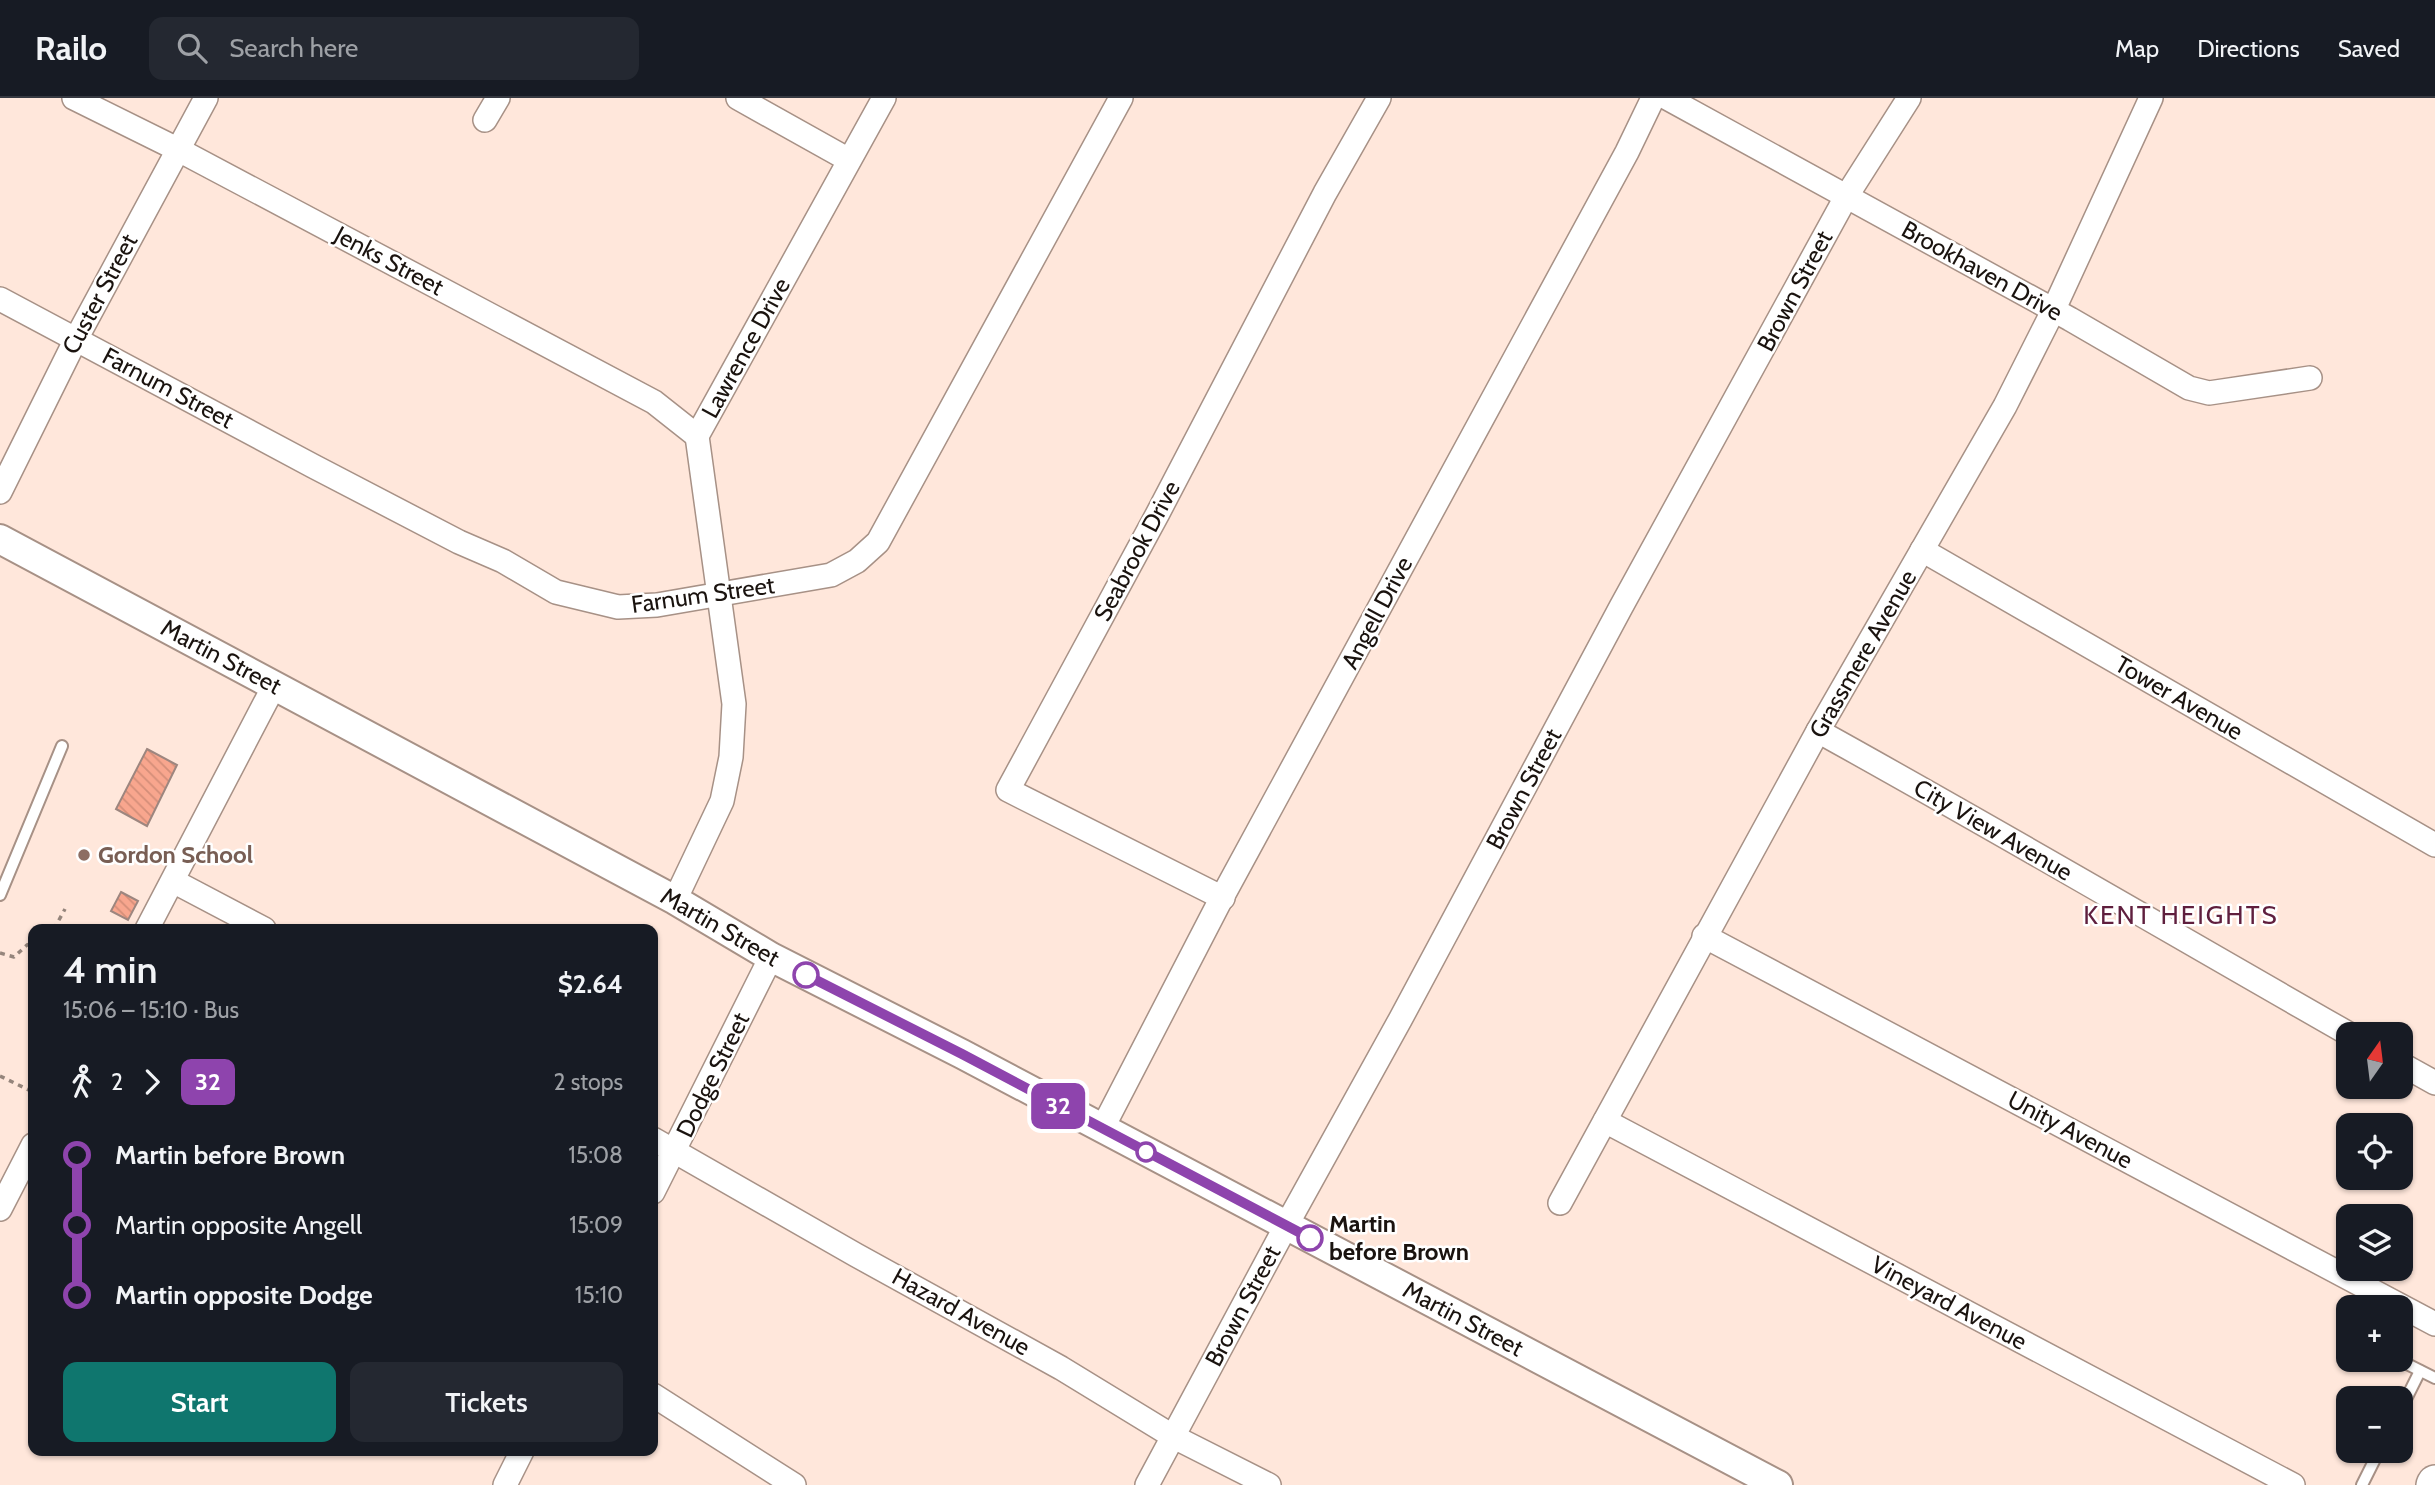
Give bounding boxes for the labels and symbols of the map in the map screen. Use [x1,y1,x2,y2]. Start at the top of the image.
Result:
street label: Brookhaven Drive [1897,214,2068,327]
street label: Jenks Street [329,219,449,301]
street label: Brown Street [1751,225,1838,356]
street label: Custer Street [56,229,143,359]
street label: Lawrence Drive [695,273,796,423]
street label: Farnum Street [98,341,239,434]
street label: Seabrook Drive [1087,476,1186,626]
street label: Angell Drive [1335,552,1418,674]
street label: Grassmere Avenue [1803,565,1922,743]
street label: Farnum Street [629,570,776,619]
street label: Martin Street [156,613,286,700]
street label: Tower Avenue [2110,649,2248,746]
street label: Brown Street [1480,723,1567,854]
street label: City View Avenue [1909,772,2078,887]
place label: Gordon School [98,840,253,869]
marker: Gordon School [76,847,92,863]
street label: Martin Street [656,881,785,972]
district label: KENT HEIGHTS [2083,899,2279,931]
unlabelled marker [793,962,819,988]
street label: Dodge Street [670,1008,755,1142]
north arrow [2336,1022,2413,1099]
line badge: 32 [1026,1083,1090,1129]
street label: Unity Avenue [2003,1085,2138,1175]
unlabelled marker [1136,1142,1156,1162]
place label: Martin before Brown [1329,1209,1469,1266]
marker: Martin before Brown [1297,1225,1323,1251]
street label: Brown Street [1199,1240,1286,1371]
street label: Vineyard Avenue [1867,1249,2032,1356]
street label: Hazard Avenue [887,1262,1035,1361]
street label: Martin Street [1398,1275,1528,1362]

